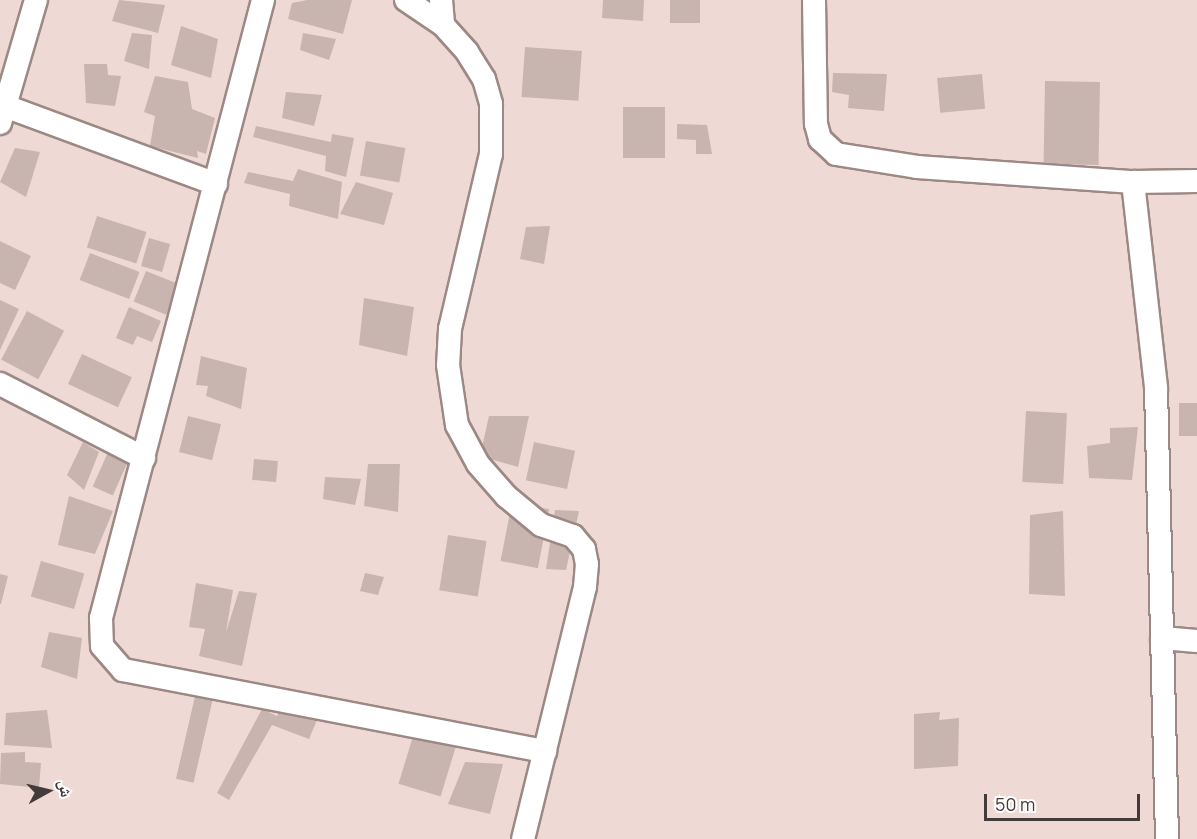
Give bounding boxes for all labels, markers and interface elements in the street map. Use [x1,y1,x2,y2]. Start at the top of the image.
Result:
north arrow [18,761,78,821]
text: ش [54,779,78,798]
scale bar [987,782,1143,820]
text: 50 m [995,792,1035,816]

